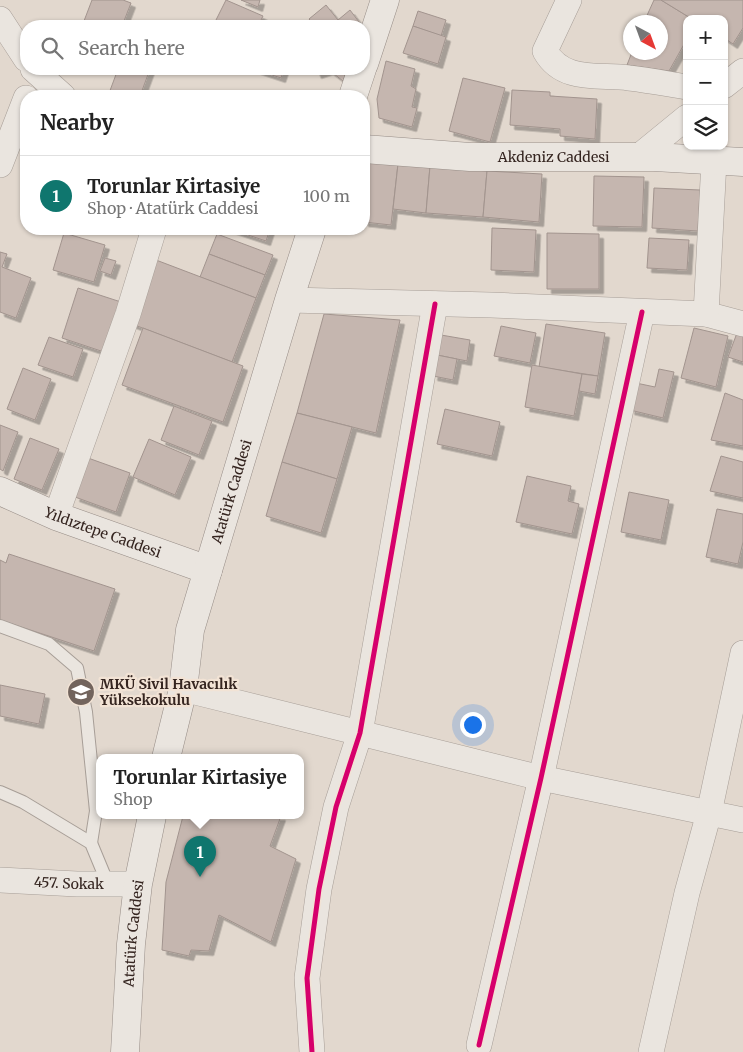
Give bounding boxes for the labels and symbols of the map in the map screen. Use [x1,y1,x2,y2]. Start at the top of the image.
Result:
north arrow [623,15,668,60]
street label: Akdeniz Caddesi [497,148,610,166]
street label: Atatürk Caddesi [207,437,256,547]
street label: Yıldıztepe Caddesi [41,503,164,562]
place label: MKÜ Sivil Havacılık Yüksekokulu [99,675,238,709]
school or university icon: MKÜ Sivil Havacılık Yüksekokulu [66,677,96,707]
your location [460,712,486,738]
pin: 1 [184,836,216,877]
street label: 457. Sokak [33,873,104,893]
street label: Atatürk Caddesi [120,878,148,988]

